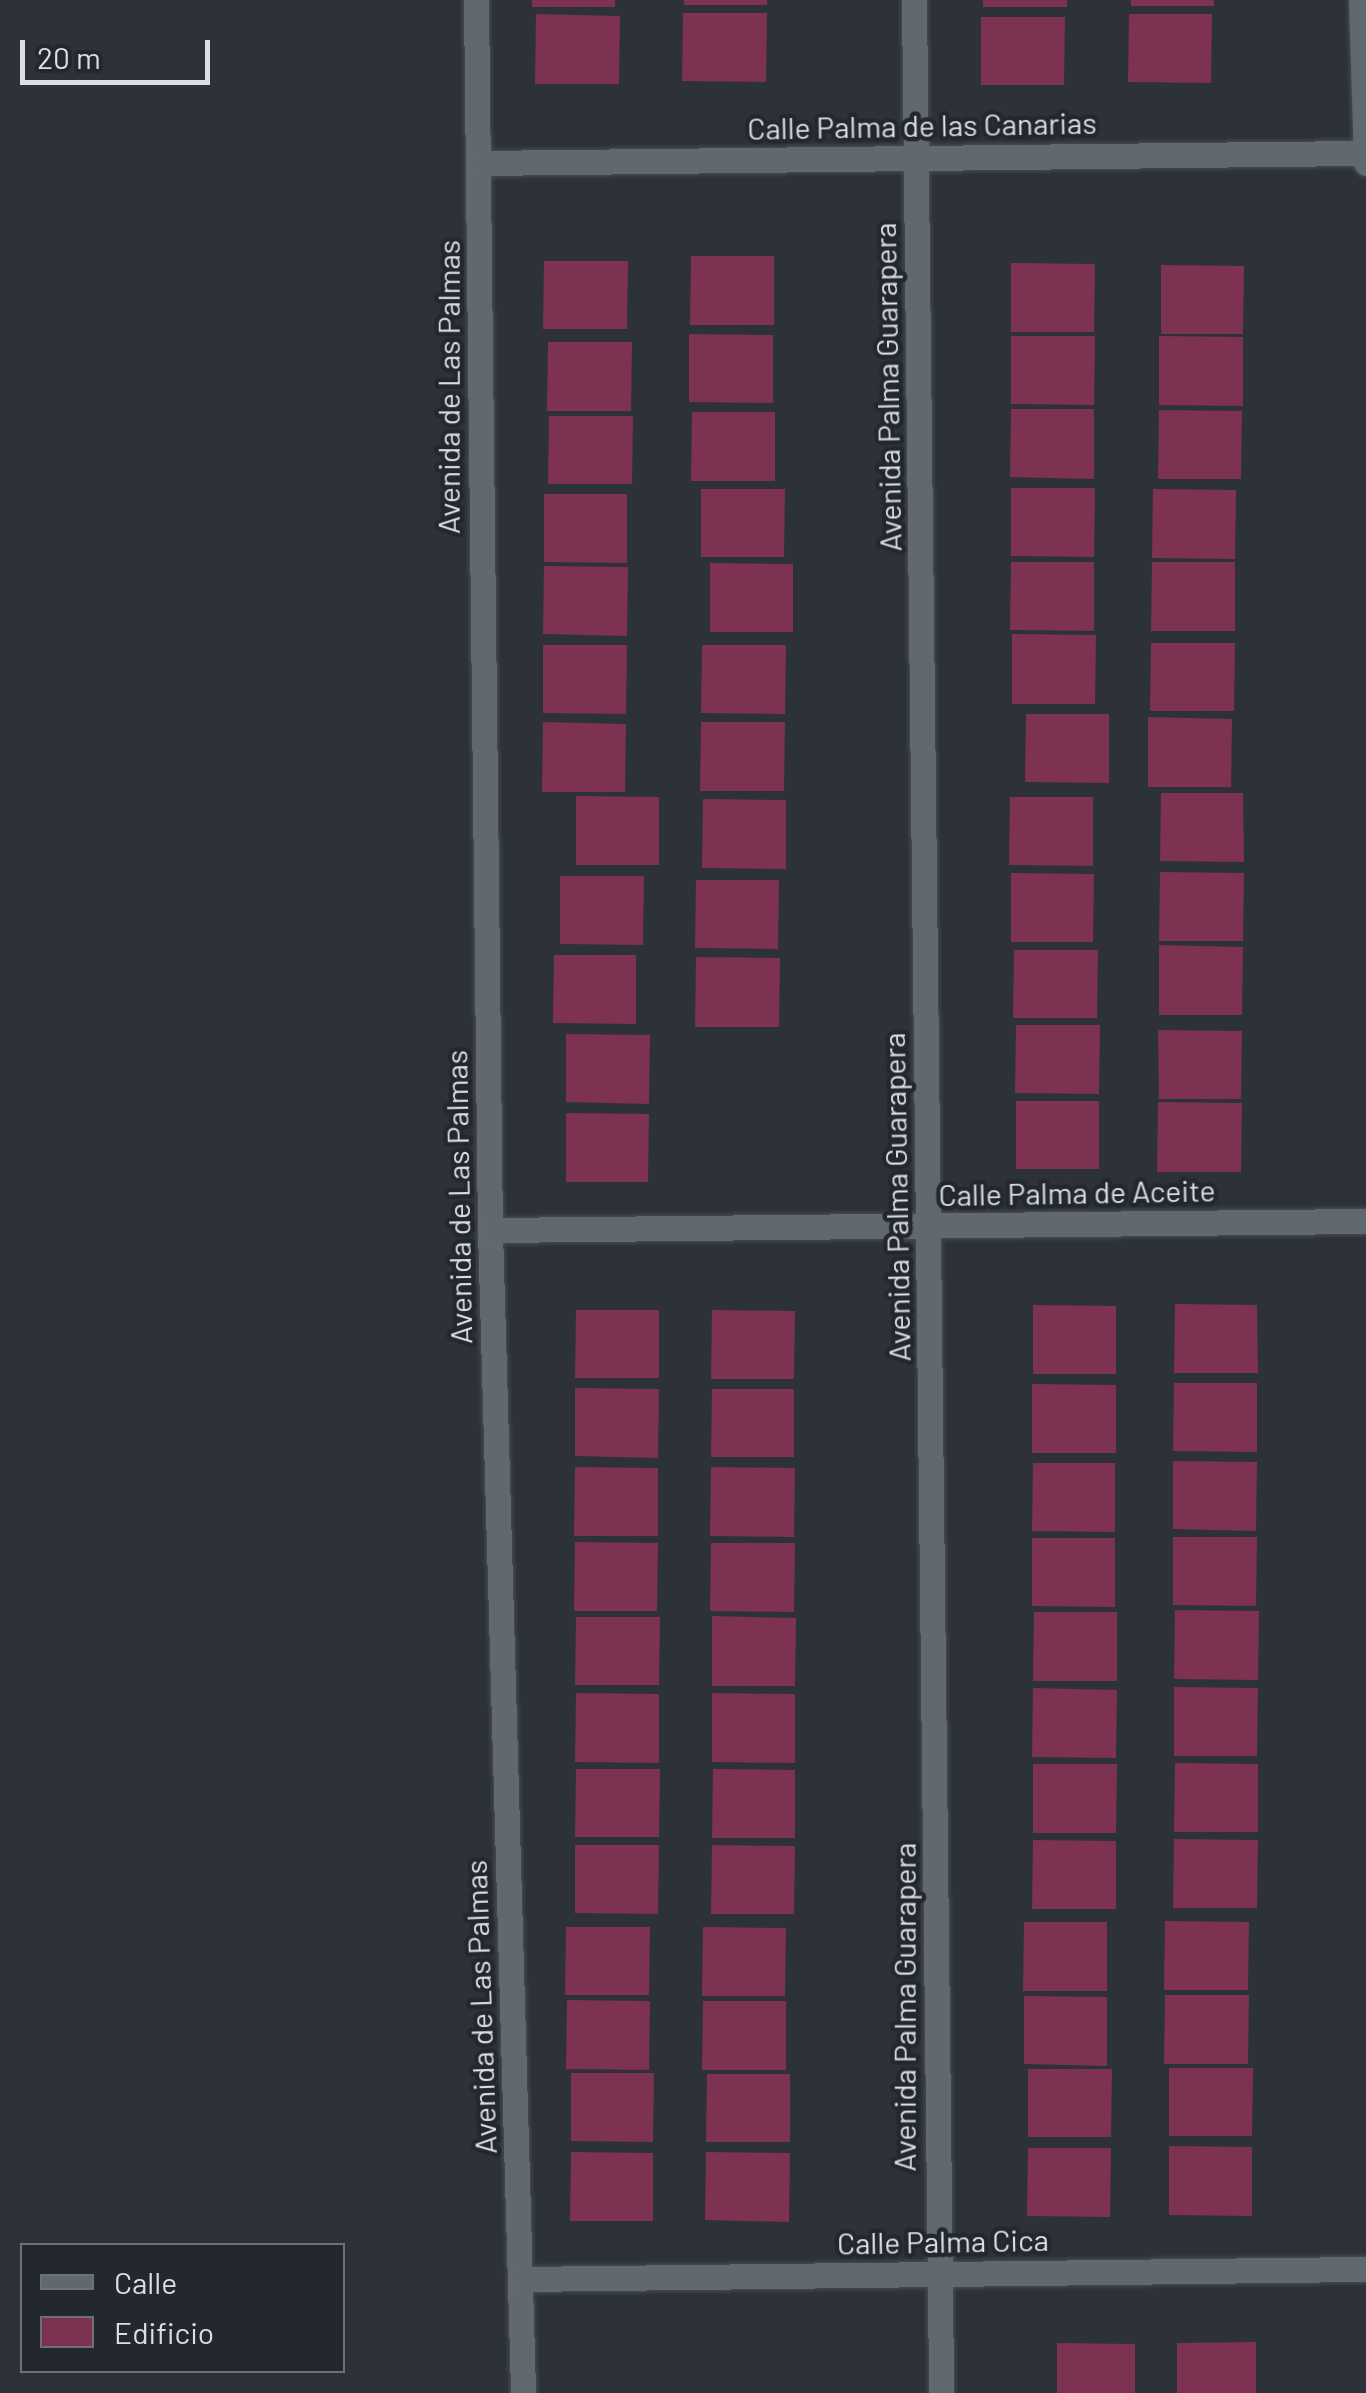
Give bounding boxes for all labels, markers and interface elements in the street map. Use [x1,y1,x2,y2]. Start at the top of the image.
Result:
scale bar [25,20,215,82]
text: 20 m [37,39,101,75]
street label: Calle Palma de las Canarias [747,104,1097,146]
street label: Avenida Palma Guarapera [866,222,908,552]
street label: Avenida de Las Palmas [430,240,466,534]
street label: Avenida Palma Guarapera [875,1032,917,1362]
street label: Avenida de Las Palmas [437,1050,479,1344]
street label: Calle Palma de Aceite [938,1172,1216,1212]
street label: Avenida Palma Guarapera [886,1842,922,2172]
street label: Avenida de Las Palmas [457,1859,503,2155]
street label: Calle Palma Cica [837,2221,1049,2261]
legend [20,2243,345,2373]
text: Calle [114,2264,177,2300]
text: Edificio [114,2314,214,2350]

